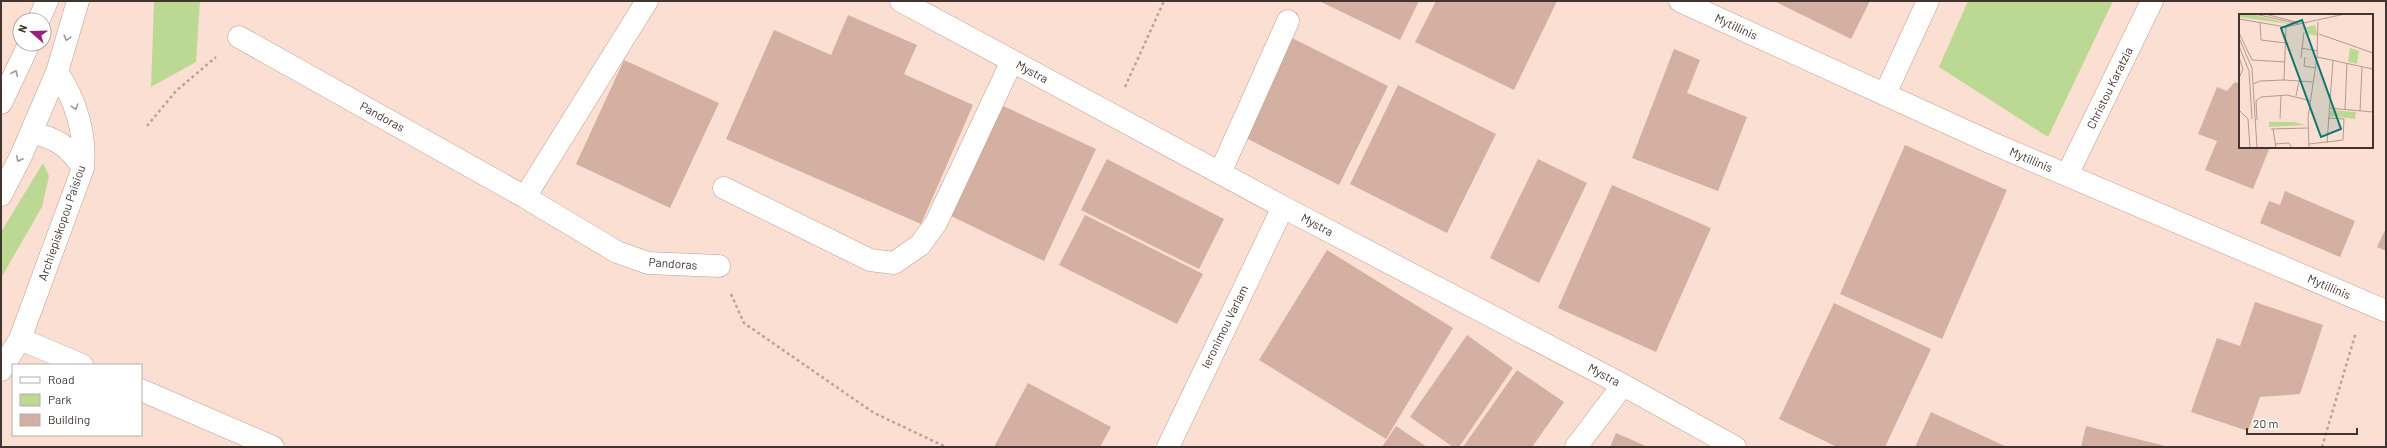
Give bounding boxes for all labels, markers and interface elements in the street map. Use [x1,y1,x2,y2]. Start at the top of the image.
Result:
street label: Mytillinis [1713,10,1760,42]
north arrow [12,12,52,52]
inset map [2239,14,2373,148]
text: N [15,23,29,34]
one-way arrow [63,35,72,42]
street label: Christou Karatzia [2083,44,2135,131]
street label: Mystra [1014,57,1051,85]
one-way arrow [10,70,18,78]
street label: Pandoras [358,98,407,134]
one-way arrow [70,103,79,110]
street label: Mytillinis [2008,144,2055,174]
one-way arrow [16,155,24,162]
street label: Archiepiskopou Paisiou [35,163,87,282]
street label: Mystra [1299,210,1336,238]
street label: Pandoras [648,254,698,272]
street label: Mytillinis [2306,271,2353,301]
street label: Ieronimou Varlam [1198,283,1250,370]
street label: Mystra [1586,360,1623,388]
legend [12,364,142,436]
text: Road [48,372,75,386]
text: Park [48,392,72,406]
scale bar [2247,410,2357,436]
text: Building [48,412,90,426]
text: 20 m [2253,416,2279,430]

